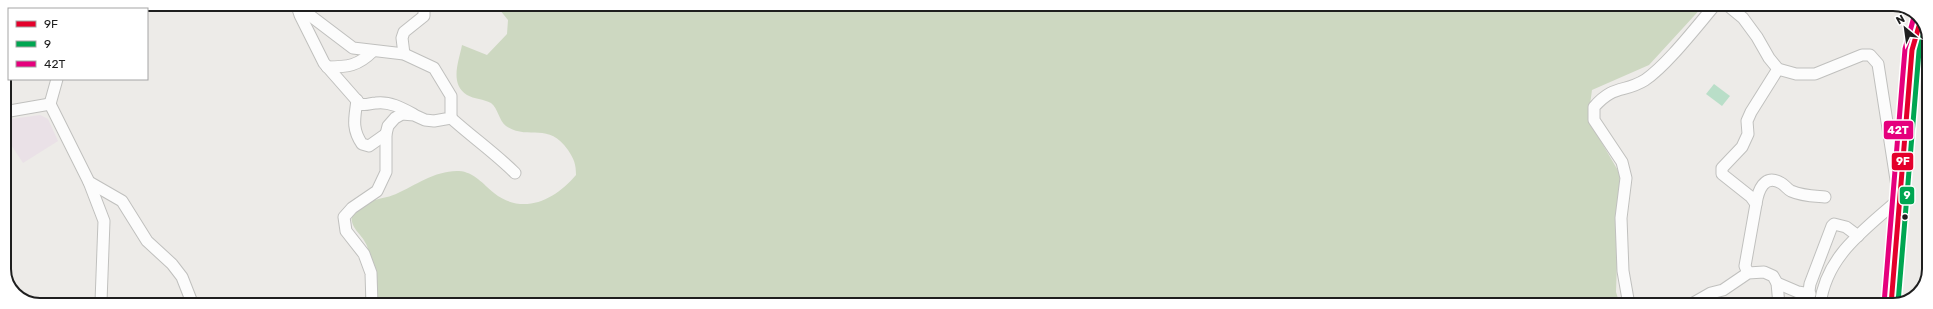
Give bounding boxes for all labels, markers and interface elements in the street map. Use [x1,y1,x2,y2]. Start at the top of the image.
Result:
legend [8,8,148,80]
north arrow [1885,8,1925,48]
text: N [1894,12,1907,27]
text: 9F [44,17,58,31]
text: 9 [44,37,51,51]
text: 42T [44,57,65,71]
line badge: 42T [1883,120,1914,140]
text: 42T [1887,124,1909,137]
line badge: 9F [1891,152,1914,171]
text: 9F [1896,155,1910,168]
line badge: 9 [1899,186,1915,205]
text: 9 [1903,189,1911,202]
unlabelled marker [1900,212,1910,222]

